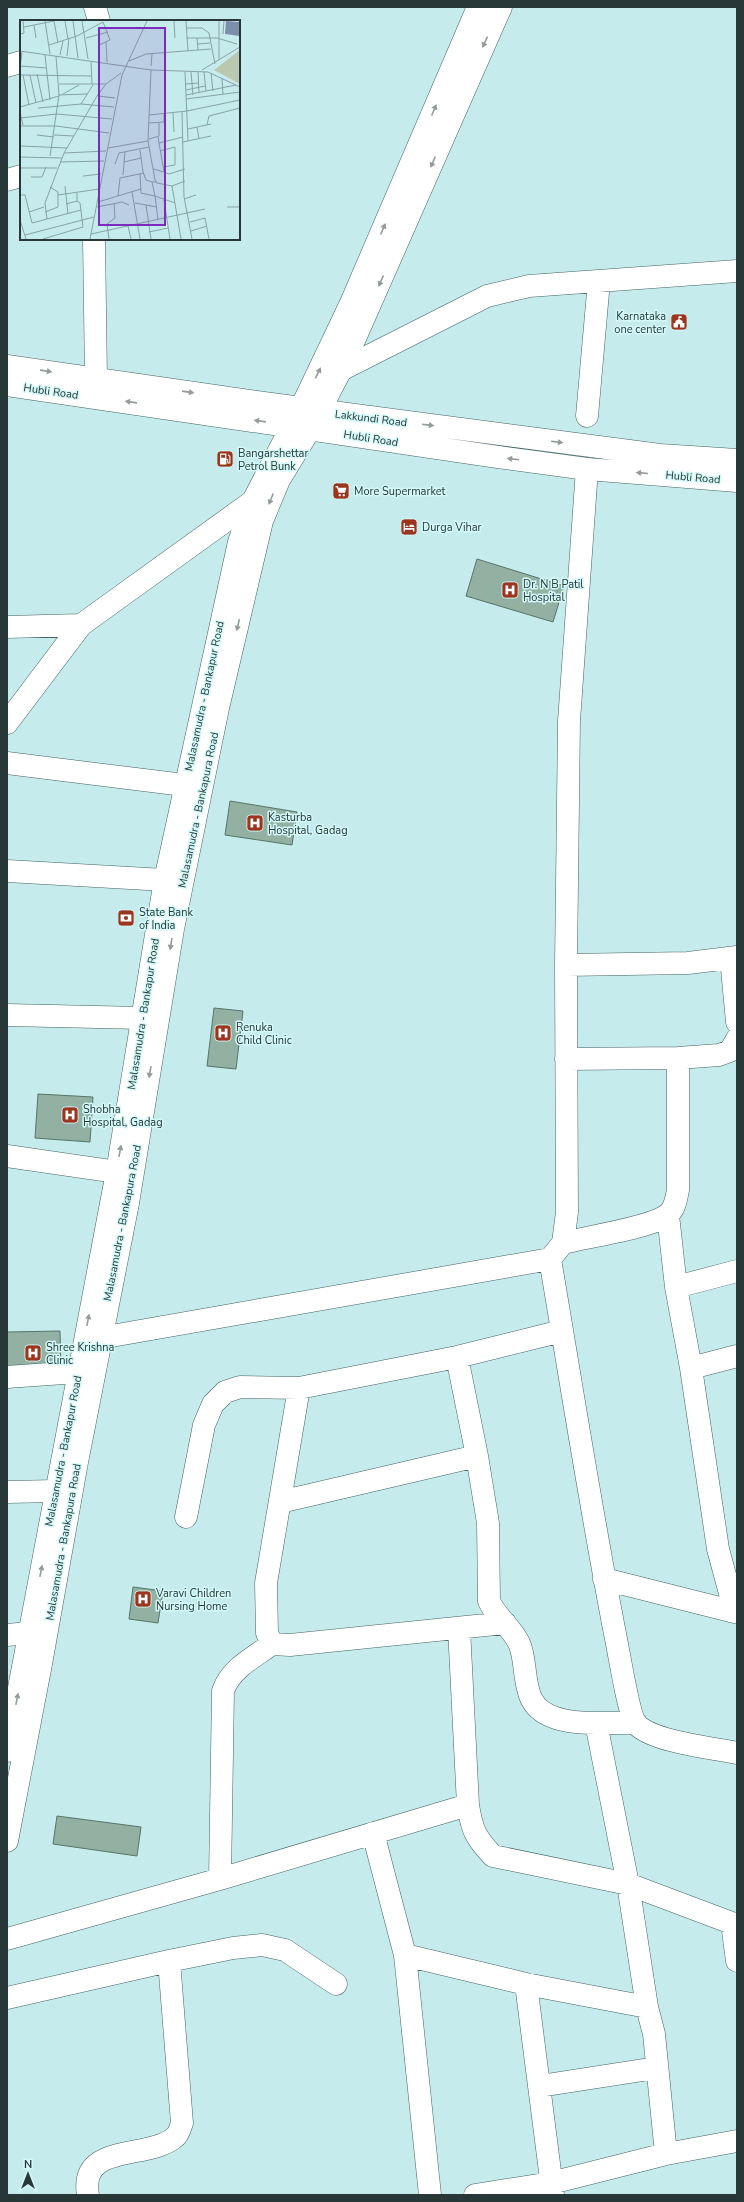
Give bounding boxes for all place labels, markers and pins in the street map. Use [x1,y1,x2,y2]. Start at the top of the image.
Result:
place label: Karnataka one center [614,309,666,337]
public building icon: Karnataka one center [669,312,689,332]
place label: Bangarshettar Petrol Bunk [238,446,308,474]
fuel station icon: Bangarshettar Petrol Bunk [215,449,235,469]
supermarket icon: More Supermarket [331,481,351,501]
place label: More Supermarket [354,484,446,499]
hotel icon: Durga Vihar [399,517,419,537]
place label: Durga Vihar [422,520,482,535]
place label: Dr. N B Patil Hospital [523,577,584,605]
hospital icon: Dr. N B Patil Hospital [500,580,520,600]
place label: Kasturba Hospital, Gadag [268,810,348,838]
hospital icon: Kasturba Hospital, Gadag [245,813,265,833]
place label: State Bank of India [139,905,193,933]
bank icon: State Bank of India [116,908,136,928]
place label: Renuka Child Clinic [236,1020,292,1048]
hospital icon: Renuka Child Clinic [213,1023,233,1043]
place label: Shobha Hospital, Gadag [83,1102,163,1130]
hospital icon: Shobha Hospital, Gadag [60,1105,80,1125]
place label: Shree Krishna Clinic [46,1340,115,1368]
hospital icon: Shree Krishna Clinic [23,1343,43,1363]
place label: Varavi Children Nursing Home [155,1586,231,1614]
hospital icon: Varavi Children Nursing Home [133,1589,153,1609]

